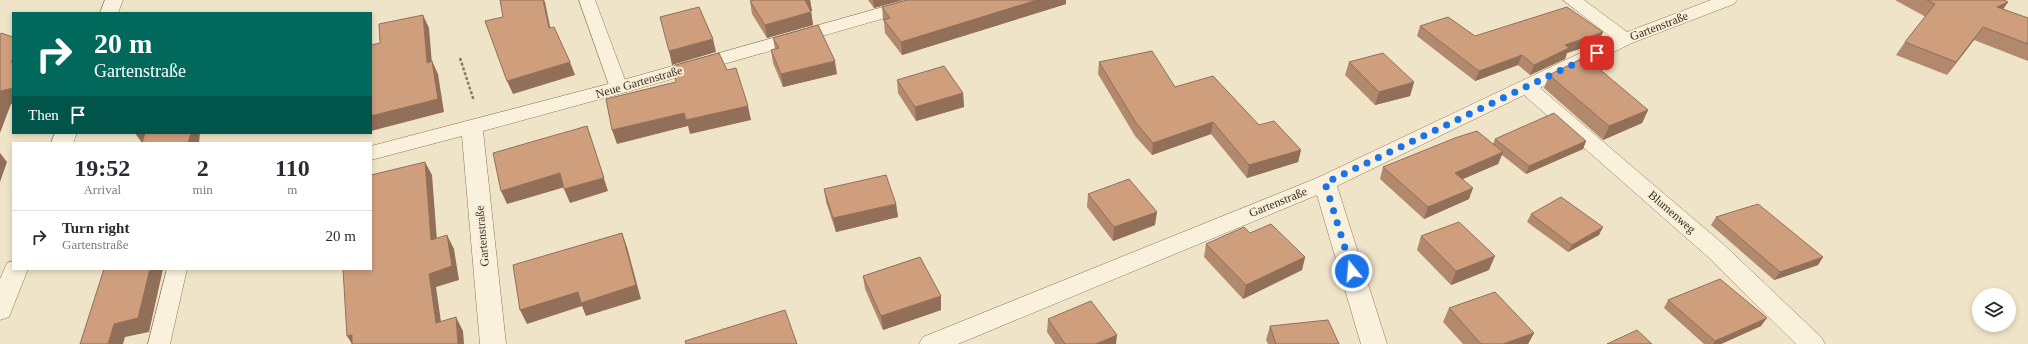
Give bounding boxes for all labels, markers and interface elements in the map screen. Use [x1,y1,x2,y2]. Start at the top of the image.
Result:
street label: Gartenstraße [1628,8,1690,44]
icon: right [28,28,80,80]
text: 20 m [94,28,152,59]
pin [1580,36,1614,70]
icon: arrive [1586,42,1608,64]
text: Gartenstraße [94,61,186,81]
street label: Neue Gartenstraße [594,63,684,101]
icon: arrive [67,104,89,126]
text: Then [28,107,59,123]
text: 19:52 [74,155,130,181]
text: 2 [197,155,209,181]
text: 110 [275,155,310,181]
text: Arrival [83,182,121,197]
text: min [193,182,213,197]
text: m [287,182,297,197]
street label: Gartenstraße [1247,184,1309,220]
street label: Blumenweg [1646,188,1698,236]
street label: Gartenstraße [472,205,492,267]
text: Turn right [62,220,129,236]
icon: right [28,226,50,248]
text: 20 m [326,228,356,244]
text: Gartenstraße [62,237,128,252]
position arrow [1331,250,1373,292]
map controls [1972,288,2016,332]
button: layers [1972,288,2016,332]

